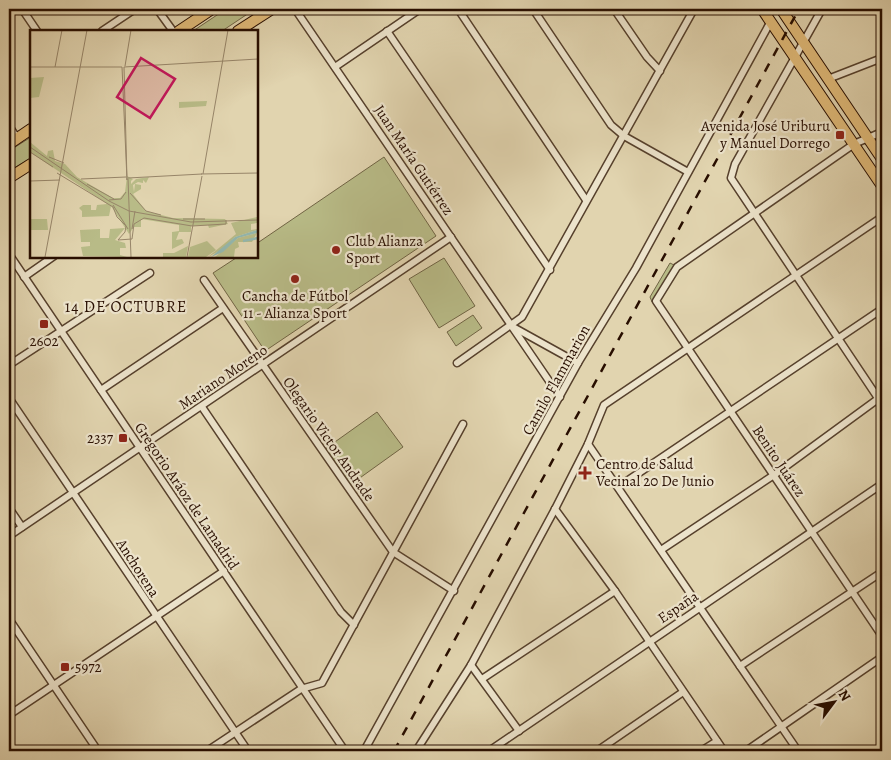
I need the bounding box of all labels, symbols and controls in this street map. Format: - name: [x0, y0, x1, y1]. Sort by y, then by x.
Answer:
- inset map: [30, 30, 258, 258]
- street label: Juan María Gutiérrez: [370, 101, 458, 219]
- place label: Avenida José Uriburu y Manuel Dorrego: [700, 116, 831, 153]
- marker: Avenida José Uriburu y Manuel Dorrego: [834, 129, 846, 141]
- place label: Club Alianza Sport: [346, 231, 423, 268]
- marker: Club Alianza Sport: [330, 244, 342, 256]
- marker: Cancha de Fútbol 11 - Alianza Sport: [289, 273, 301, 285]
- place label: Cancha de Fútbol 11 - Alianza Sport: [242, 286, 348, 323]
- district label: 14 DE OCTUBRE: [65, 296, 187, 318]
- marker: 2602: [38, 318, 50, 330]
- street label: Camilo Flammarion: [517, 321, 595, 439]
- place label: 2602: [29, 331, 59, 351]
- street label: Mariano Moreno: [175, 340, 271, 414]
- street label: Olegario Victor Andrade: [278, 373, 380, 505]
- street label: Gregorio Aráoz de Lamadrid: [130, 418, 244, 574]
- street label: Benito Juárez: [748, 421, 810, 501]
- place label: 2337: [87, 428, 114, 448]
- marker: 2337: [117, 432, 129, 444]
- place label: Centro de Salud Vecinal 20 De Junio: [595, 454, 714, 491]
- marker: Centro de Salud Vecinal 20 De Junio: [578, 466, 592, 480]
- street label: Anchorena: [111, 534, 164, 601]
- street label: España: [654, 586, 702, 628]
- place label: 5972: [75, 657, 102, 677]
- marker: 5972: [59, 661, 71, 673]
- north arrow: [808, 678, 858, 728]
- text: N: [834, 686, 855, 705]

